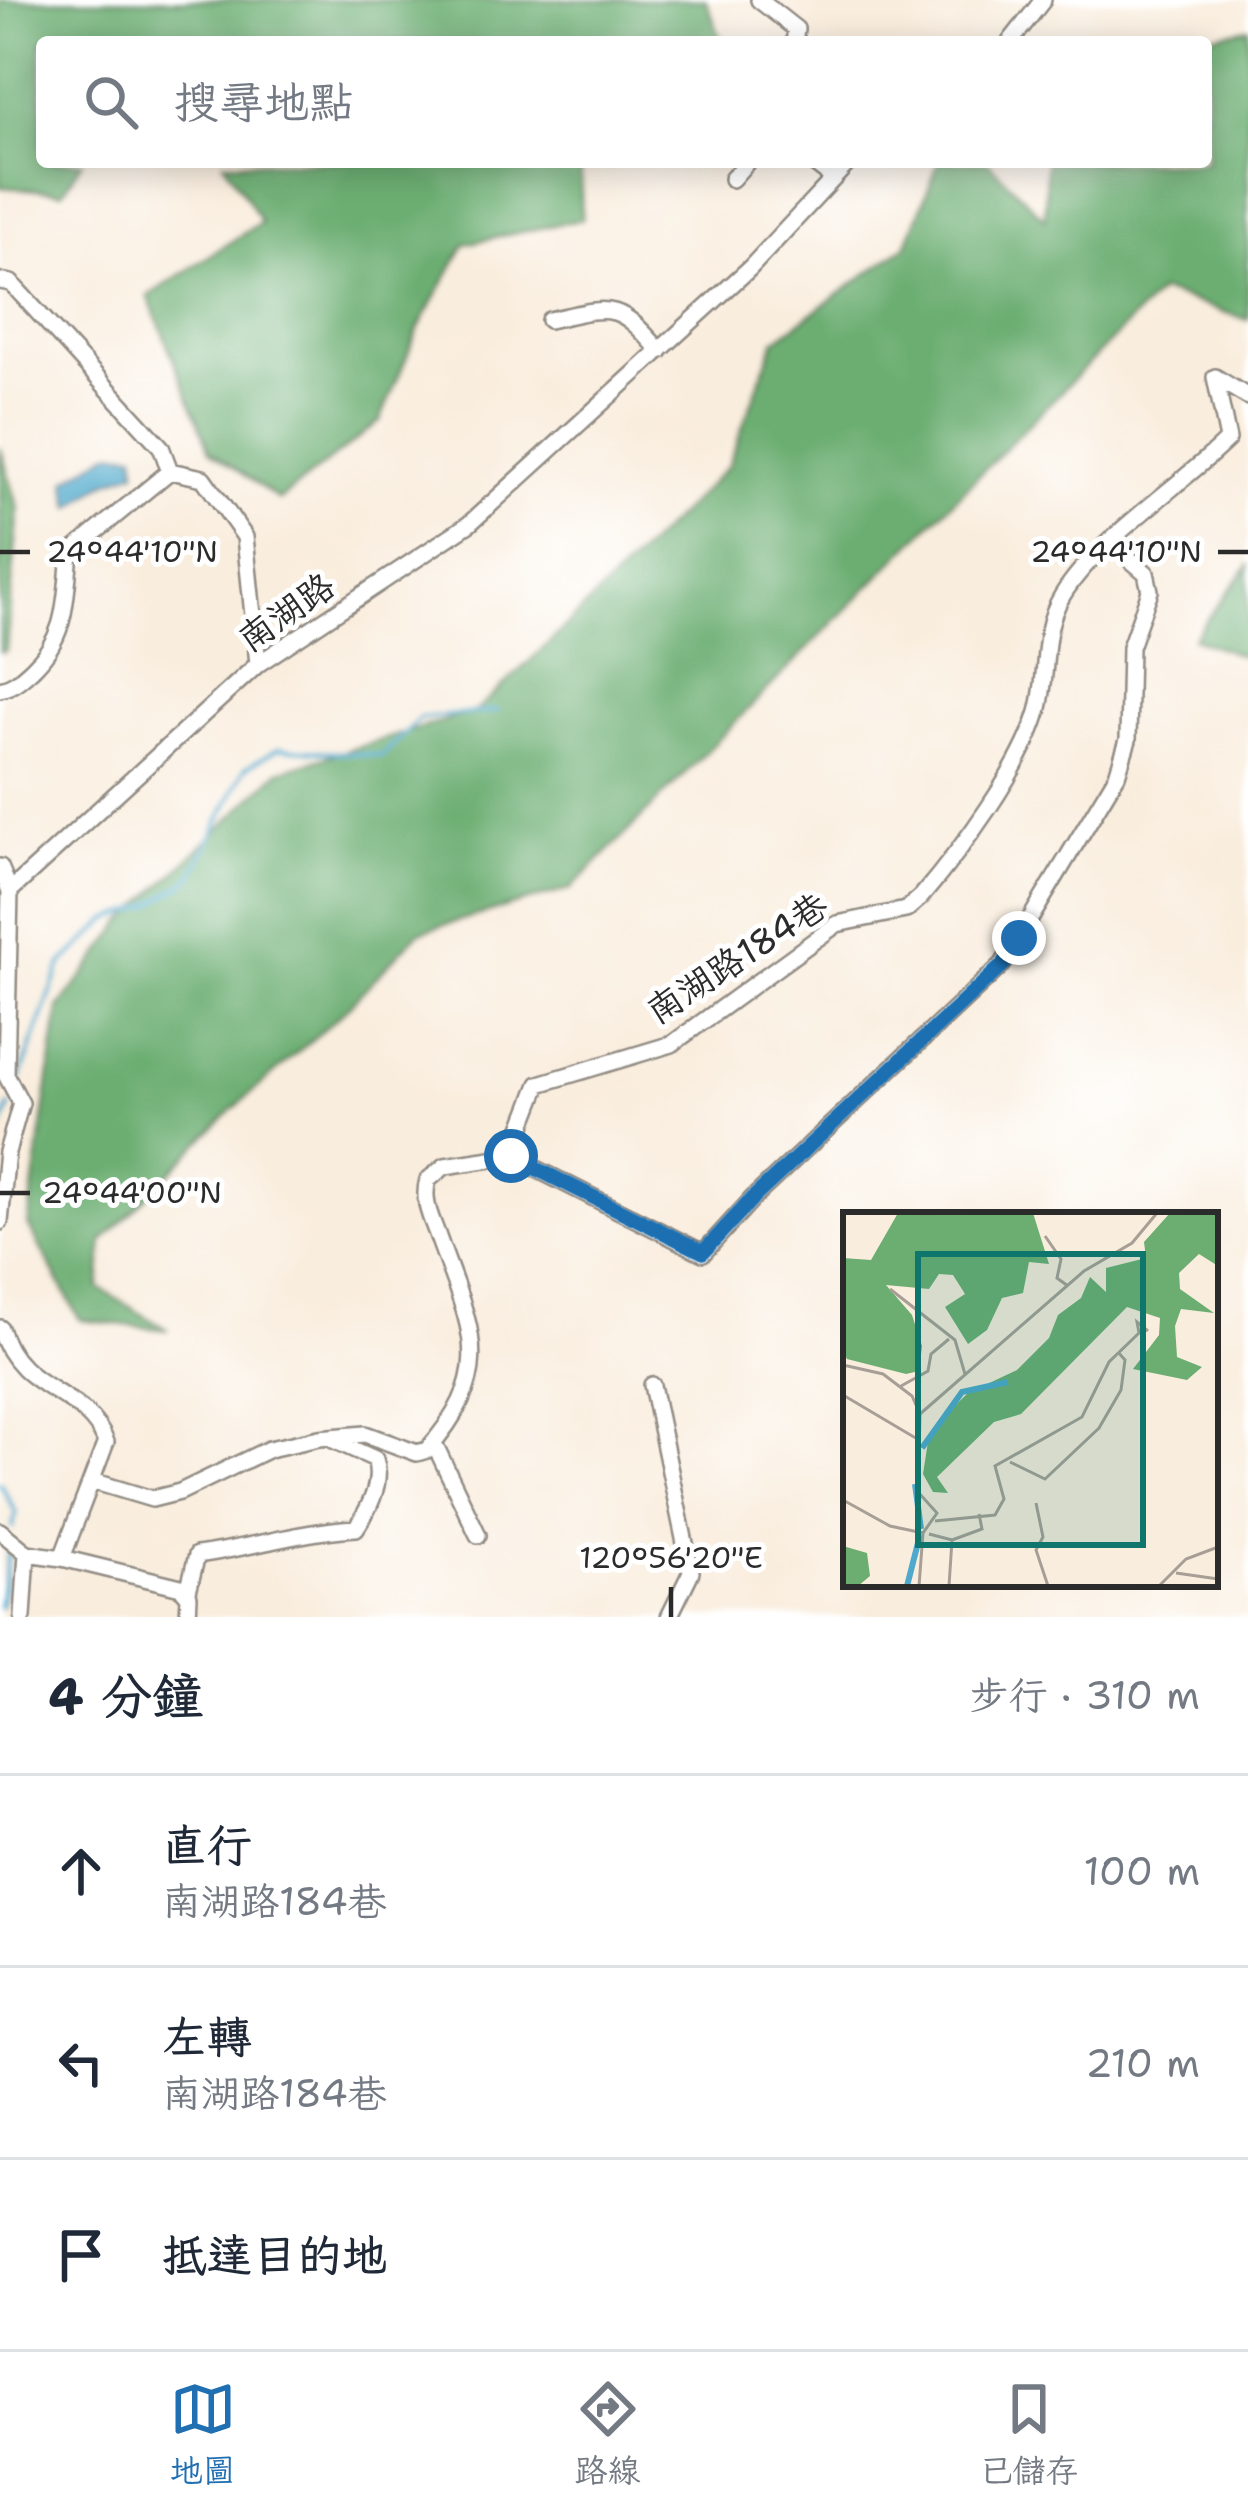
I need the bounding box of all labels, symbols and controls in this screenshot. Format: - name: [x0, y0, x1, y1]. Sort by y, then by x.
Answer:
- search box: [36, 36, 1212, 168]
- icon: search: [78, 69, 144, 135]
- text: 搜尋地點: [174, 72, 354, 132]
- text: 24°44'10"N: [46, 531, 218, 572]
- text: 24°44'10"N: [1030, 531, 1202, 572]
- street label: 南湖路: [228, 561, 344, 663]
- street label: 南湖路184巷: [637, 881, 837, 1035]
- route end: [992, 911, 1046, 965]
- route start: [484, 1129, 538, 1183]
- text: 24°44'00"N: [42, 1172, 222, 1213]
- inset map: [843, 1212, 1218, 1587]
- text: 120°56'20"E: [579, 1537, 763, 1578]
- text: 4 分鐘: [48, 1662, 203, 1730]
- text: 步行 · 310 m: [970, 1669, 1200, 1721]
- text: 直行: [162, 1815, 252, 1875]
- icon: ahead: [48, 1838, 114, 1904]
- text: 100 m: [1084, 1845, 1200, 1897]
- text: 南湖路184巷: [162, 1875, 387, 1927]
- text: 左轉: [162, 2007, 252, 2067]
- icon: left: [48, 2030, 114, 2096]
- text: 210 m: [1085, 2037, 1200, 2089]
- text: 南湖路184巷: [162, 2067, 387, 2119]
- icon: arrive: [48, 2222, 114, 2288]
- text: 抵達目的地: [162, 2225, 387, 2285]
- tab: 地圖: [170, 2376, 236, 2493]
- tab: 路線: [575, 2376, 641, 2493]
- tab: 已儲存: [980, 2376, 1079, 2493]

